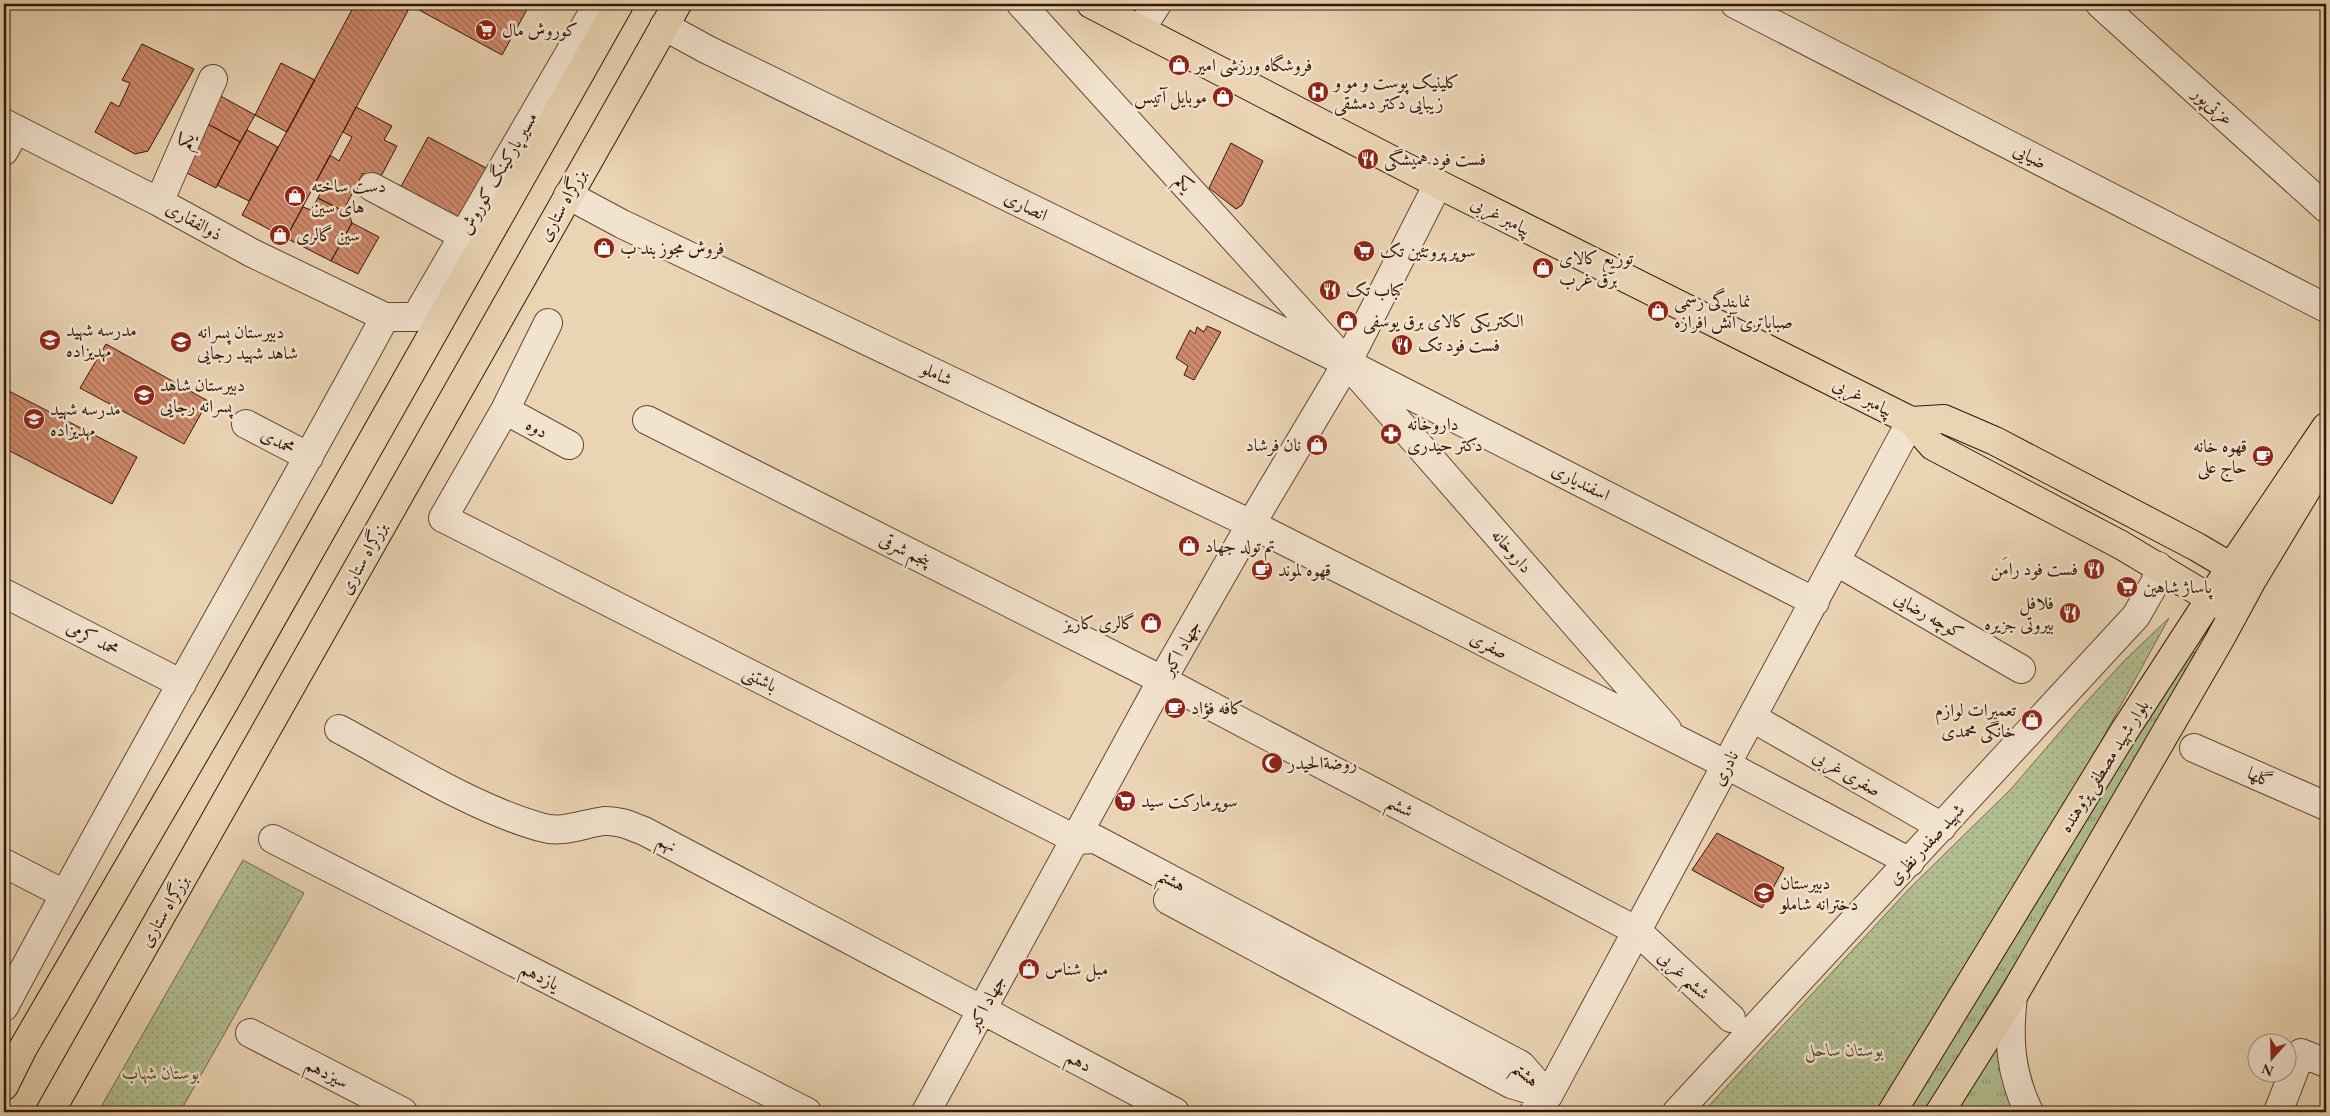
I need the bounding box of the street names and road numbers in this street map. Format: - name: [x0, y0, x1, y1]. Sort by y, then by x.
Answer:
- street label: عزتی‌پور: [2185, 80, 2239, 131]
- street label: مسیر پارکینگ کوروش: [453, 107, 544, 239]
- street label: یکم: [172, 127, 205, 155]
- street label: ضیایی: [2009, 138, 2051, 174]
- street label: بزرگراه ستاری: [532, 164, 591, 245]
- street label: یکم: [1166, 169, 1199, 201]
- street label: انصاری: [1001, 185, 1052, 226]
- street label: پیامبر غربی: [1466, 191, 1535, 243]
- street label: ذوالفقاری: [162, 196, 227, 245]
- street label: شاملو: [916, 356, 956, 391]
- street label: پیامبر غربی: [1828, 372, 1897, 424]
- street label: دوه: [522, 412, 552, 443]
- street label: محمدی: [257, 422, 299, 459]
- street label: اسفندیاری: [1548, 457, 1614, 506]
- street label: بزرگراه ستاری: [333, 517, 392, 598]
- street label: داروخانه: [1487, 524, 1538, 578]
- street label: پنجم شرقی: [873, 527, 936, 578]
- street label: کوچه رضایی: [1889, 585, 1968, 645]
- street label: محمد کرمی: [63, 615, 123, 660]
- street label: جهاد اکبر: [1155, 616, 1206, 681]
- street label: صفری: [1466, 625, 1512, 665]
- street label: باشتنی: [738, 660, 781, 699]
- street label: بلوار شهید مصطفی پژوهنده: [2053, 695, 2155, 838]
- street label: صفری غربی: [1808, 744, 1885, 803]
- street label: نادری: [1706, 746, 1743, 789]
- street label: گلها: [2244, 761, 2276, 792]
- street label: ششم: [1380, 789, 1418, 828]
- street label: شهید صفدر نظری: [1882, 798, 1970, 890]
- street label: نهم: [651, 828, 681, 862]
- street label: هشتم: [1151, 863, 1190, 903]
- street label: بزرگراه ستاری: [134, 871, 193, 951]
- street label: ششم غربی: [1649, 945, 1715, 1010]
- street label: یازدهم: [514, 956, 565, 1001]
- street label: جهاد اکبر: [960, 971, 1010, 1036]
- street label: دهم: [1060, 1044, 1096, 1082]
- street label: سیزدهم: [299, 1052, 353, 1099]
- street label: هشتم: [1503, 1056, 1545, 1097]

